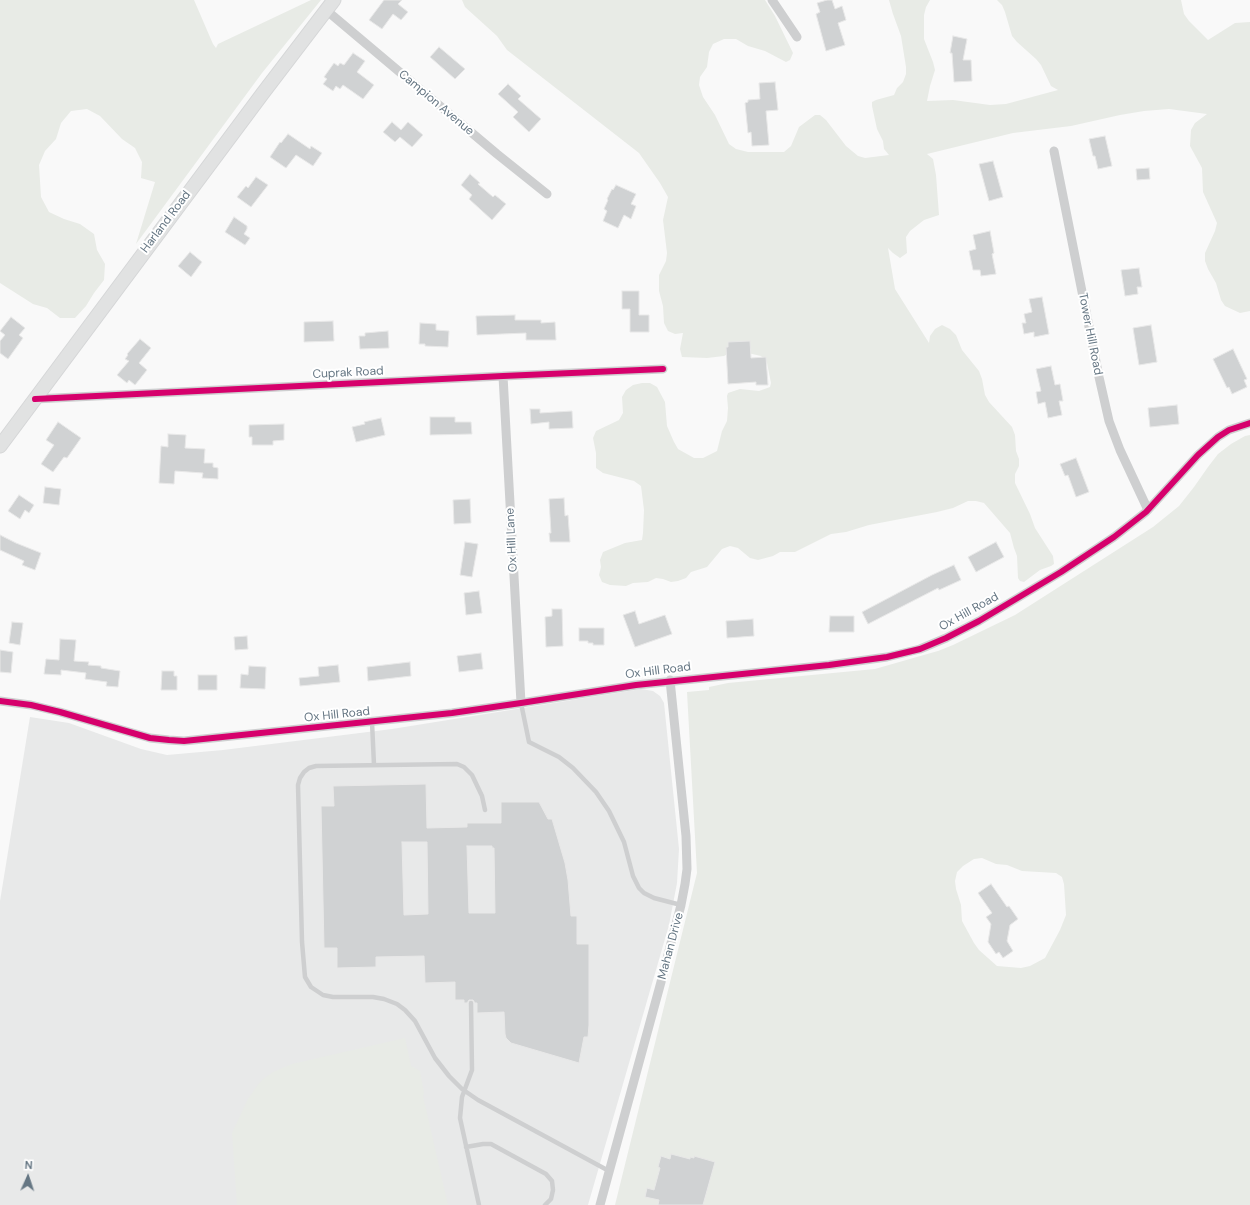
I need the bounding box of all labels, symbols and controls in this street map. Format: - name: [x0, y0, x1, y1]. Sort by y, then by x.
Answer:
- street label: Campion Avenue: [395, 67, 477, 139]
- street label: Harland Road: [138, 188, 194, 256]
- street label: Tower Hill Road: [1075, 292, 1105, 376]
- street label: Cuprak Road: [312, 364, 384, 382]
- street label: Ox Hill Lane: [503, 507, 521, 573]
- street label: Ox Hill Road: [937, 590, 1001, 634]
- street label: Ox Hill Road: [624, 660, 692, 682]
- street label: Ox Hill Road: [303, 704, 371, 726]
- street label: Mahan Drive: [655, 911, 687, 981]
- north arrow: [8, 1157, 48, 1197]
- text: N: [24, 1158, 33, 1172]

